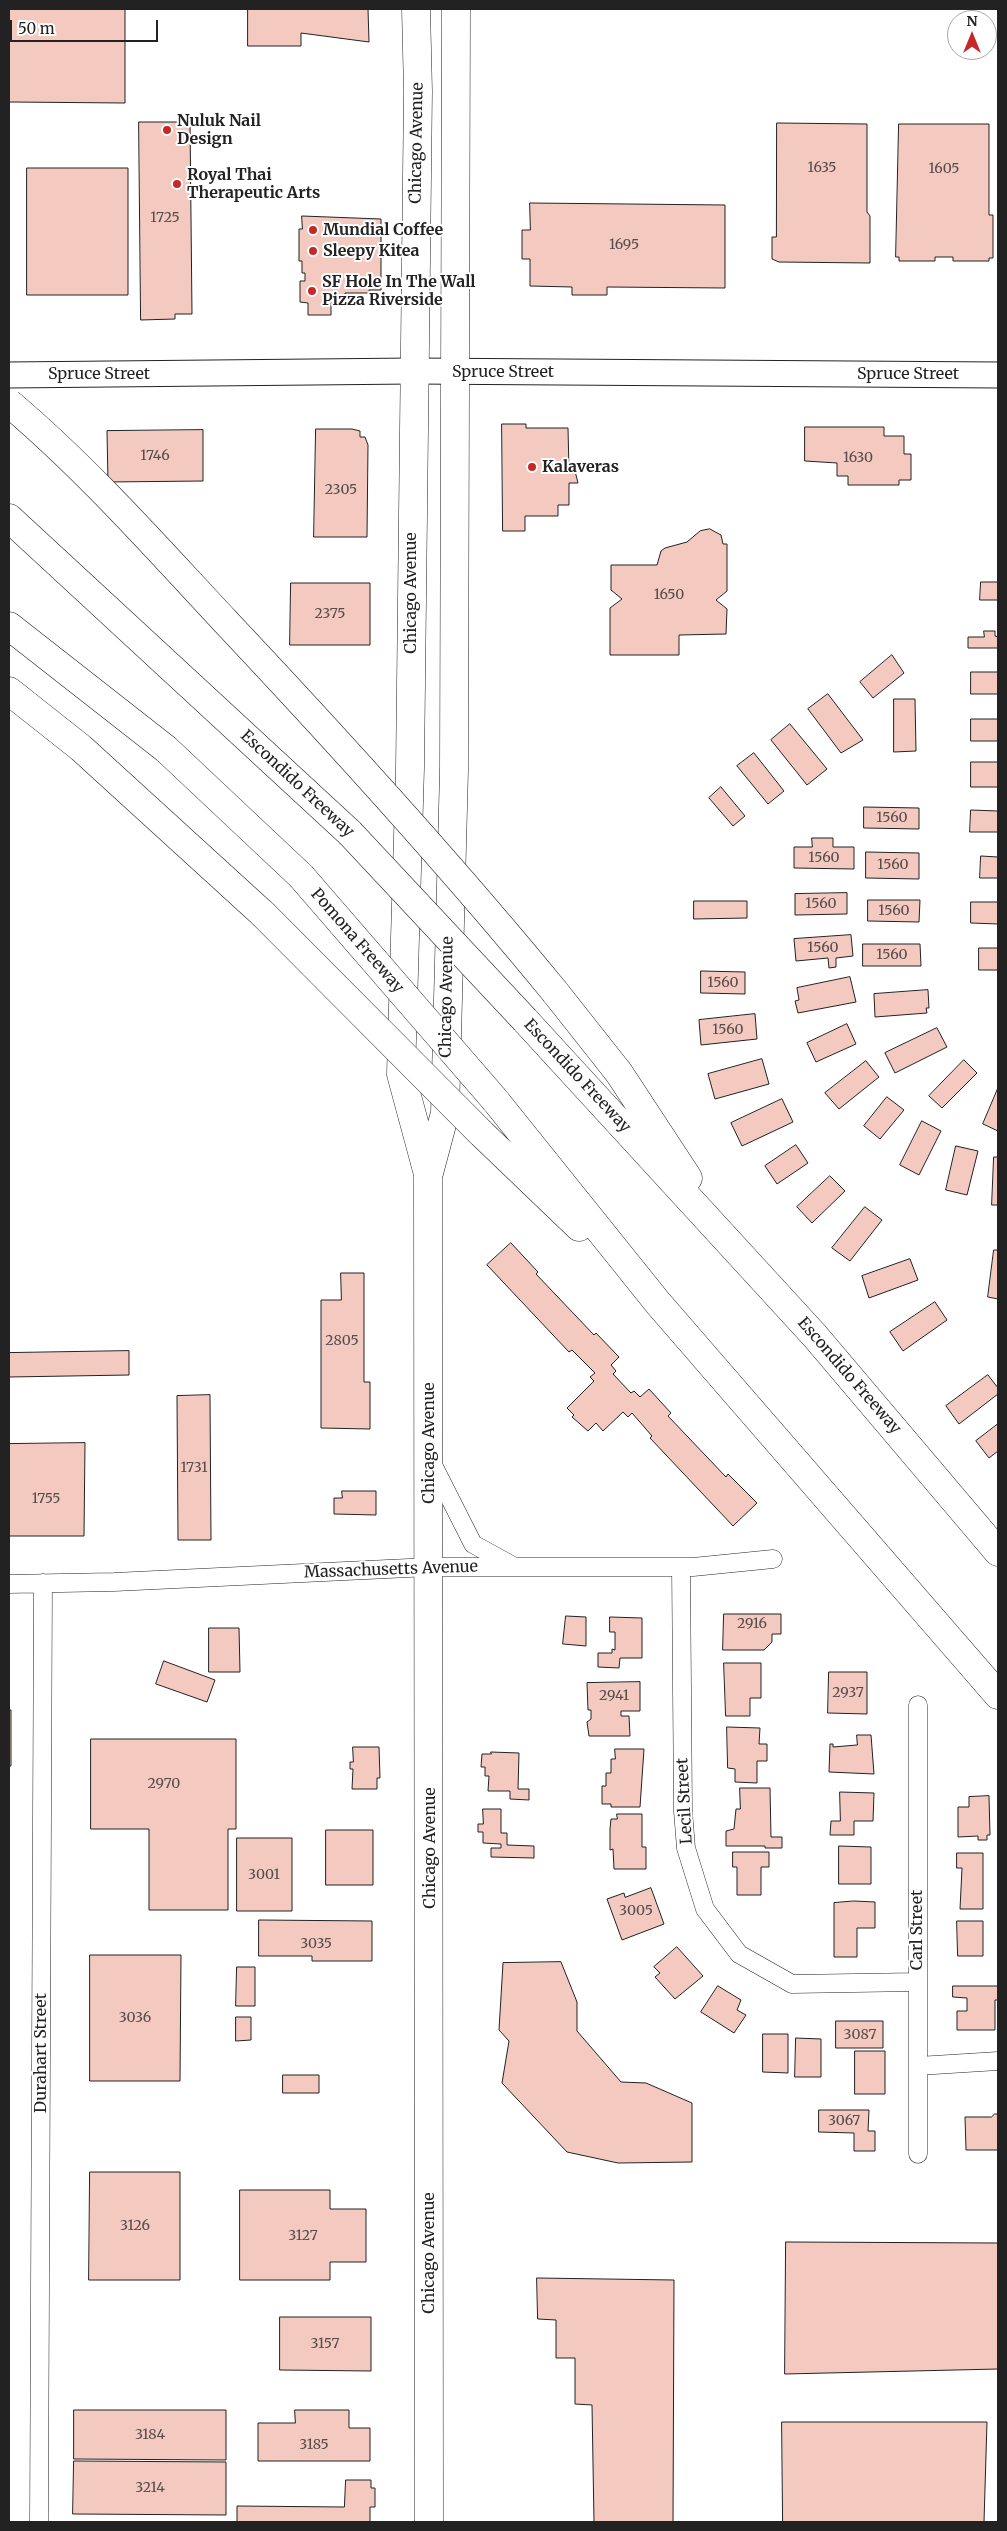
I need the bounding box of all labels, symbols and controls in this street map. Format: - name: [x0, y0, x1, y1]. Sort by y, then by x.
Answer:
- scale bar: [12, 10, 160, 42]
- north arrow: [947, 10, 997, 60]
- text: N: [966, 12, 978, 30]
- text: 50 m: [18, 19, 55, 38]
- street label: Chicago Avenue: [406, 82, 428, 204]
- place label: Nuluk Nail Design: [177, 111, 261, 149]
- marker: Nuluk Nail Design: [161, 124, 173, 136]
- house number: 1635: [808, 160, 836, 176]
- house number: 1605: [928, 161, 960, 177]
- place label: Royal Thai Therapeutic Arts: [187, 165, 320, 203]
- marker: Royal Thai Therapeutic Arts: [171, 178, 183, 190]
- house number: 1725: [150, 210, 180, 226]
- place label: Mundial Coffee: [323, 220, 443, 240]
- marker: Mundial Coffee: [307, 224, 319, 236]
- house number: 1695: [609, 237, 639, 253]
- place label: Sleepy Kitea: [323, 241, 419, 261]
- marker: Sleepy Kitea: [307, 245, 319, 257]
- place label: SF Hole In The Wall Pizza Riverside: [322, 272, 476, 310]
- marker: SF Hole In The Wall Pizza Riverside: [306, 285, 318, 297]
- street label: Spruce Street: [452, 362, 554, 382]
- street label: Spruce Street: [48, 364, 150, 384]
- street label: Spruce Street: [857, 364, 959, 384]
- house number: 1746: [140, 448, 170, 464]
- house number: 1630: [843, 450, 873, 466]
- place label: Kalaveras: [542, 457, 619, 477]
- marker: Kalaveras: [526, 461, 538, 473]
- house number: 2305: [325, 482, 357, 498]
- street label: Chicago Avenue: [401, 532, 421, 654]
- house number: 1650: [654, 587, 684, 603]
- house number: 2375: [314, 606, 346, 622]
- street label: Escondido Freeway: [236, 726, 358, 842]
- house number: 1560: [876, 810, 908, 826]
- house number: 1560: [808, 850, 840, 866]
- house number: 1560: [877, 857, 909, 873]
- street label: Pomona Freeway: [306, 885, 408, 997]
- house number: 1560: [805, 896, 837, 912]
- house number: 1560: [878, 903, 910, 919]
- street label: Chicago Avenue: [436, 936, 458, 1058]
- house number: 1560: [807, 940, 839, 956]
- house number: 1560: [876, 947, 908, 963]
- house number: 1560: [707, 975, 739, 991]
- street label: Escondido Freeway: [519, 1015, 635, 1137]
- house number: 1560: [712, 1022, 744, 1038]
- street label: Escondido Freeway: [793, 1314, 905, 1438]
- house number: 2805: [325, 1333, 359, 1349]
- street label: Chicago Avenue: [419, 1382, 439, 1504]
- house number: 1731: [180, 1460, 208, 1476]
- house number: 1755: [32, 1491, 60, 1507]
- street label: Massachusetts Avenue: [304, 1557, 478, 1583]
- house number: 2916: [737, 1616, 767, 1632]
- house number: 2937: [832, 1685, 864, 1701]
- house number: 2941: [599, 1688, 629, 1704]
- street label: Lecil Street: [673, 1757, 697, 1845]
- house number: 2970: [148, 1776, 180, 1792]
- street label: Chicago Avenue: [420, 1787, 440, 1909]
- house number: 3001: [248, 1867, 280, 1883]
- street label: Carl Street: [907, 1890, 927, 1970]
- house number: 3005: [619, 1903, 653, 1919]
- house number: 3035: [300, 1936, 332, 1952]
- street label: Durahart Street: [31, 1993, 51, 2113]
- house number: 3036: [119, 2010, 151, 2026]
- house number: 3087: [844, 2027, 876, 2043]
- house number: 3067: [828, 2113, 860, 2129]
- street label: Chicago Avenue: [419, 2192, 439, 2314]
- house number: 3126: [120, 2218, 150, 2234]
- house number: 3127: [288, 2228, 318, 2244]
- house number: 3157: [311, 2336, 339, 2352]
- house number: 3184: [135, 2427, 165, 2443]
- house number: 3185: [299, 2437, 329, 2453]
- house number: 3214: [135, 2480, 165, 2496]

